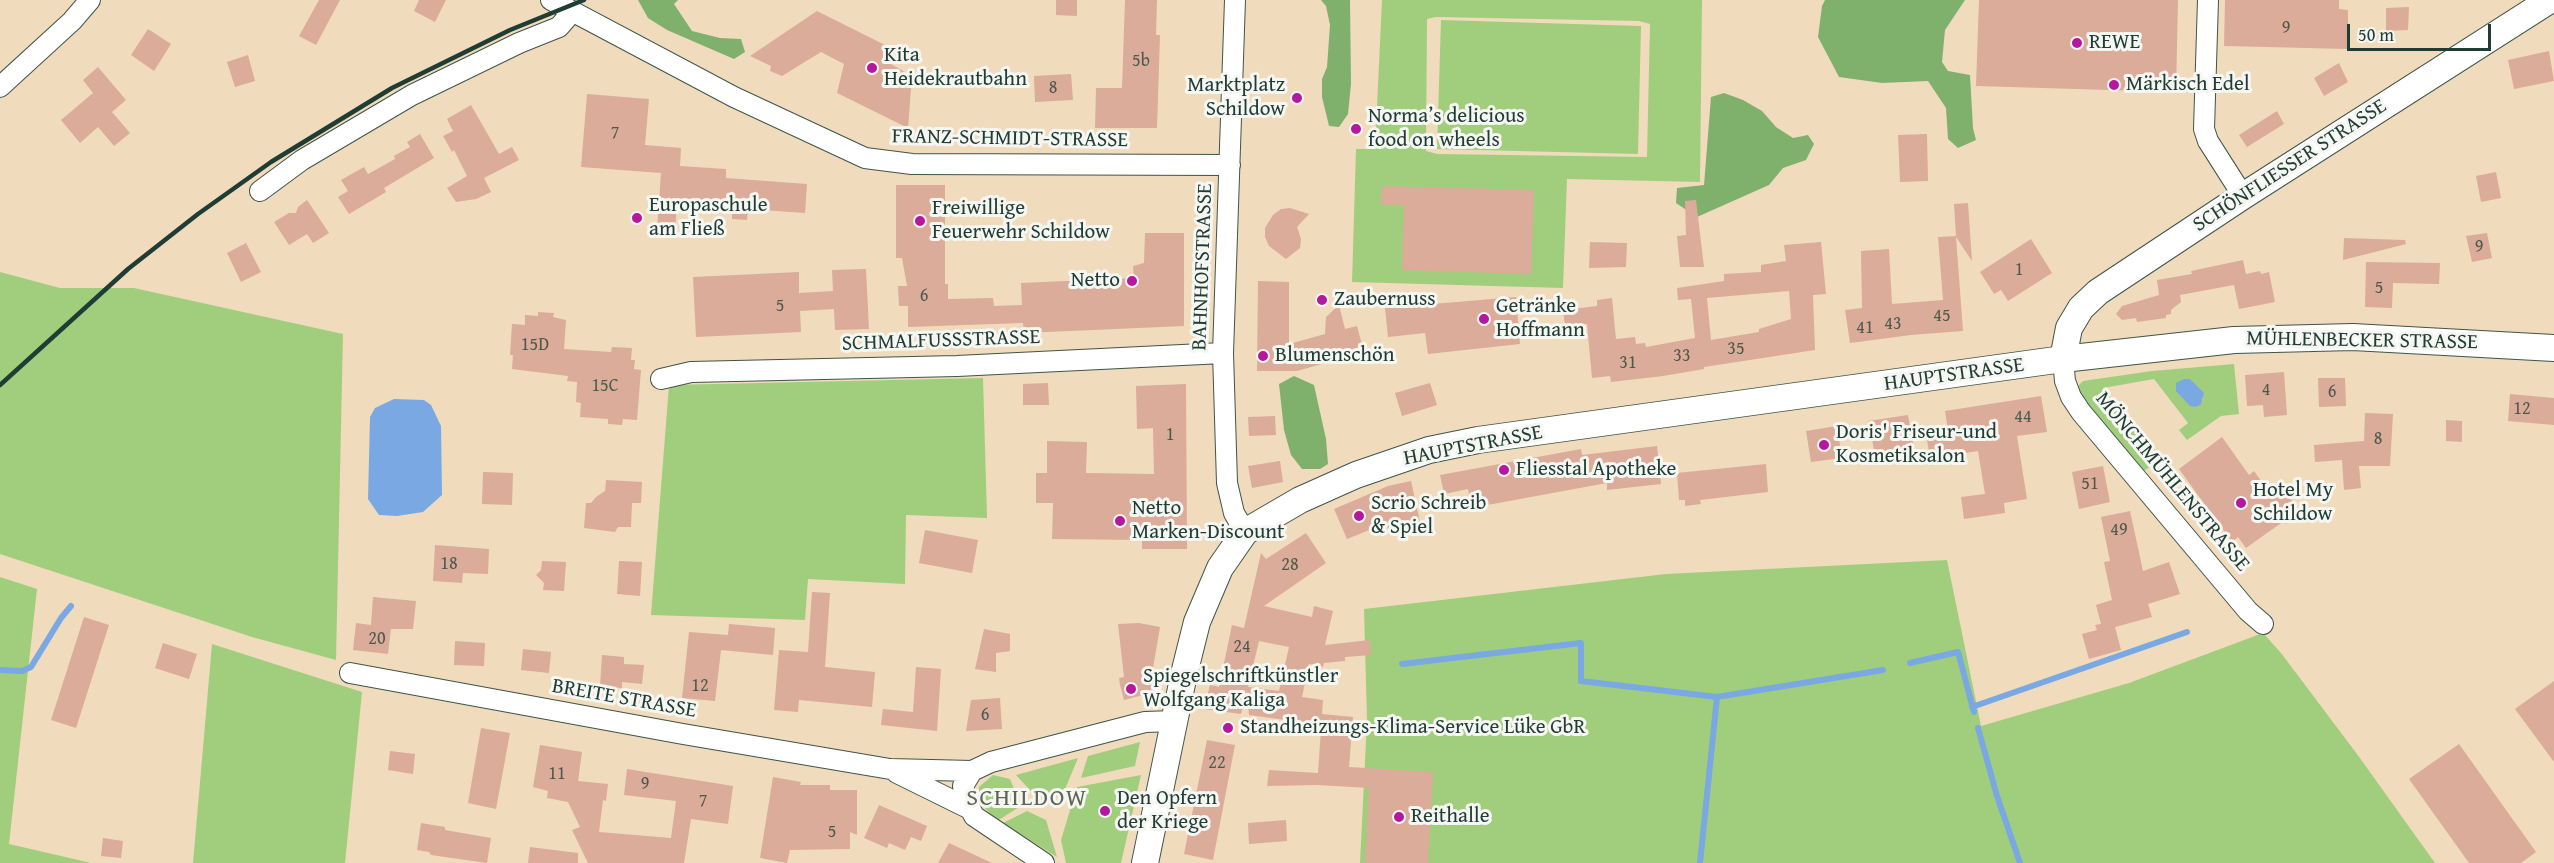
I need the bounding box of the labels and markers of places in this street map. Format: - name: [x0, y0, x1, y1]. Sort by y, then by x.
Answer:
- place label: REWE: [2089, 30, 2140, 56]
- marker: REWE: [2070, 36, 2084, 50]
- place label: Kita Heidekrautbahn: [884, 43, 1027, 93]
- marker: Kita Heidekrautbahn: [865, 61, 879, 75]
- place label: Märkisch Edel: [2126, 72, 2250, 98]
- place label: Marktplatz Schildow: [1187, 73, 1285, 123]
- marker: Märkisch Edel: [2107, 78, 2121, 92]
- marker: Marktplatz Schildow: [1290, 91, 1304, 105]
- place label: Norma’s delicious food on wheels: [1368, 104, 1525, 154]
- marker: Norma’s delicious food on wheels: [1349, 122, 1363, 136]
- place label: Europaschule am Fließ: [649, 193, 768, 243]
- place label: Freiwillige Feuerwehr Schildow: [932, 196, 1110, 246]
- marker: Europaschule am Fließ: [630, 211, 644, 225]
- marker: Freiwillige Feuerwehr Schildow: [913, 214, 927, 228]
- place label: Netto: [1071, 268, 1120, 294]
- marker: Netto: [1125, 274, 1139, 288]
- place label: Zaubernuss: [1334, 287, 1436, 313]
- marker: Zaubernuss: [1315, 293, 1329, 307]
- place label: Getränke Hoffmann: [1496, 294, 1585, 344]
- marker: Getränke Hoffmann: [1477, 312, 1491, 326]
- place label: Blumenschön: [1275, 343, 1395, 369]
- marker: Blumenschön: [1256, 349, 1270, 363]
- place label: Doris' Friseur-und Kosmetiksalon: [1836, 420, 1997, 470]
- marker: Doris' Friseur-und Kosmetiksalon: [1817, 438, 1831, 452]
- place label: Fliesstal Apotheke: [1516, 457, 1676, 483]
- marker: Fliesstal Apotheke: [1497, 463, 1511, 477]
- place label: Hotel My Schildow: [2253, 478, 2333, 528]
- place label: Scrio Schreib & Spiel: [1371, 491, 1486, 541]
- place label: Netto Marken-Discount: [1132, 496, 1284, 546]
- marker: Hotel My Schildow: [2234, 496, 2248, 510]
- marker: Scrio Schreib & Spiel: [1352, 509, 1366, 523]
- marker: Netto Marken-Discount: [1113, 514, 1127, 528]
- place label: Spiegelschriftkünstler Wolfgang Kaliga: [1143, 664, 1338, 714]
- marker: Spiegelschriftkünstler Wolfgang Kaliga: [1124, 682, 1138, 696]
- place label: Standheizungs-Klima-Service Lüke GbR: [1240, 715, 1586, 741]
- marker: Standheizungs-Klima-Service Lüke GbR: [1221, 721, 1235, 735]
- place label: Den Opfern der Kriege: [1117, 786, 1217, 836]
- marker: Den Opfern der Kriege: [1098, 804, 1112, 818]
- place label: Reithalle: [1411, 804, 1490, 830]
- marker: Reithalle: [1392, 810, 1406, 824]

